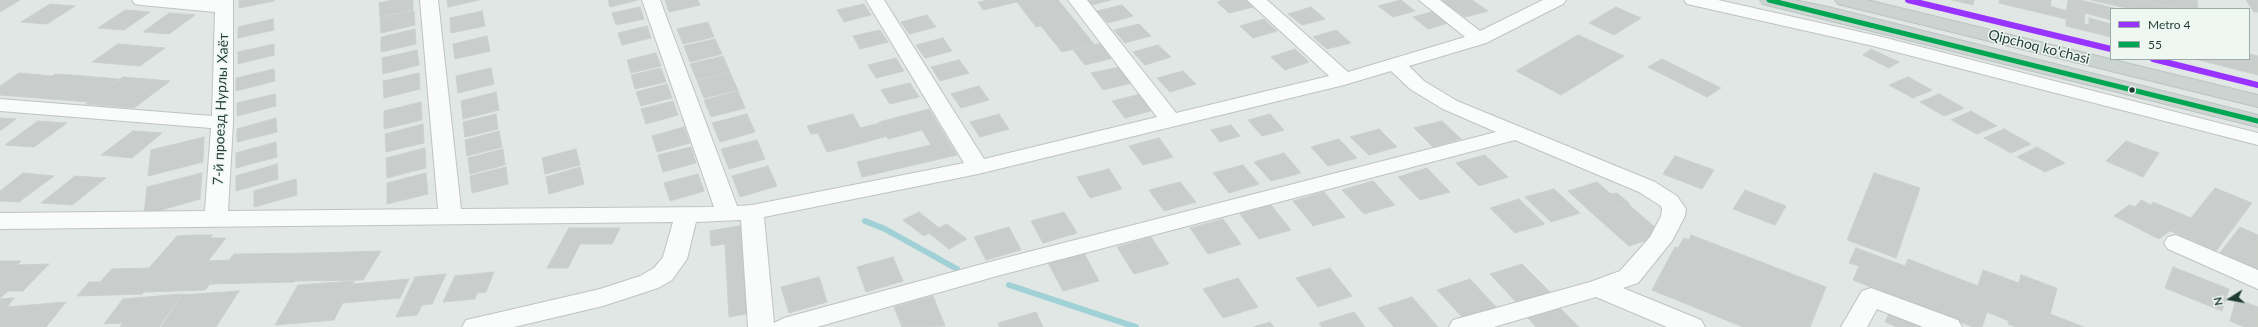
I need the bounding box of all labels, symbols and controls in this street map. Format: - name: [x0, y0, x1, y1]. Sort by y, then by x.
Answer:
- legend: [2110, 8, 2250, 60]
- text: Metro 4: [2148, 17, 2191, 32]
- street label: Qipchoq ko'chasi: [1987, 26, 2091, 68]
- street label: 7-й проезд Нурлы Хаёт: [210, 33, 232, 185]
- text: 55: [2148, 37, 2162, 52]
- unlabelled marker: [2127, 85, 2137, 95]
- north arrow: [2210, 279, 2250, 319]
- text: N: [2211, 296, 2225, 307]

